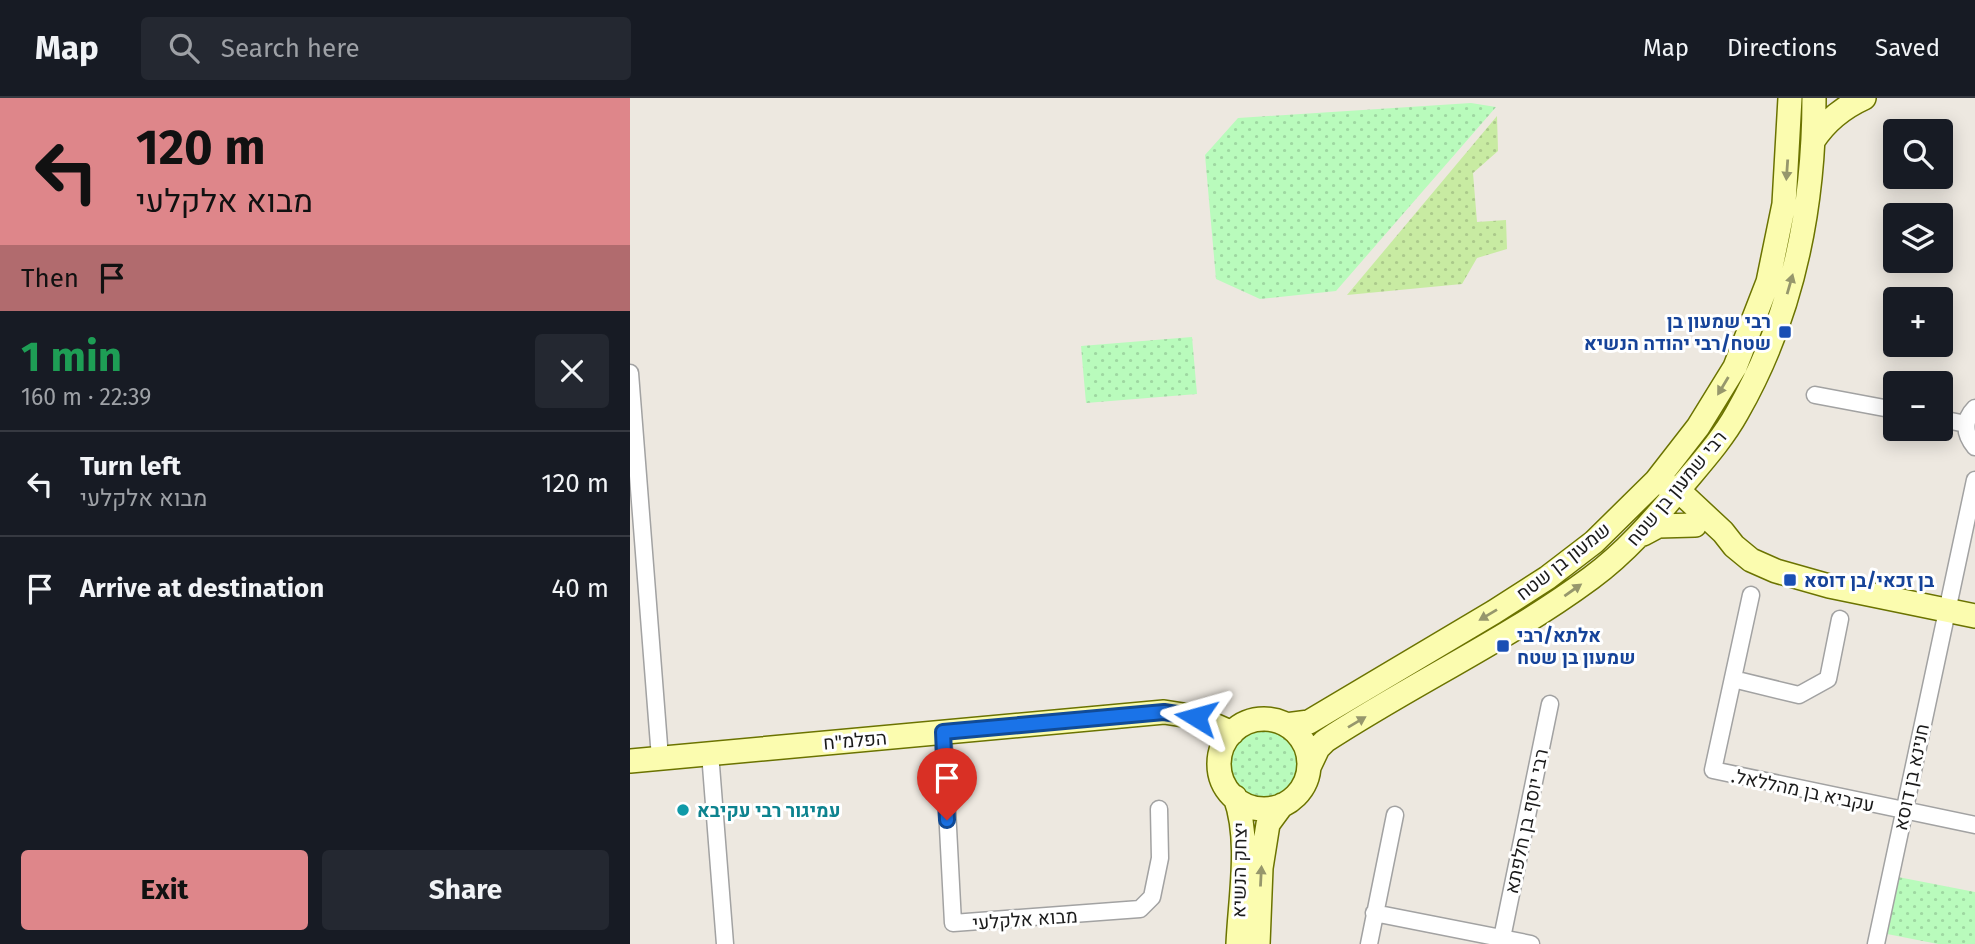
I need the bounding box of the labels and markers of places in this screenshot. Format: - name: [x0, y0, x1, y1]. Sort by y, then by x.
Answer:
- place label: רבי שמעון בן שטח/רבי יהודה הנשיא: [1584, 310, 1771, 355]
- marker: רבי שמעון בן שטח/רבי יהודה הנשיא: [1777, 324, 1793, 340]
- place label: בן זכאי/בן דוסא: [1804, 569, 1935, 592]
- marker: בן זכאי/בן דוסא: [1782, 572, 1798, 588]
- place label: אלתא/רבי שמעון בן שטח: [1517, 624, 1636, 669]
- marker: אלתא/רבי שמעון בן שטח: [1495, 638, 1511, 654]
- pin: [917, 748, 977, 820]
- place label: עמיגור רבי עקיבא: [697, 799, 841, 822]
- marker: עמיגור רבי עקיבא: [675, 802, 691, 818]

